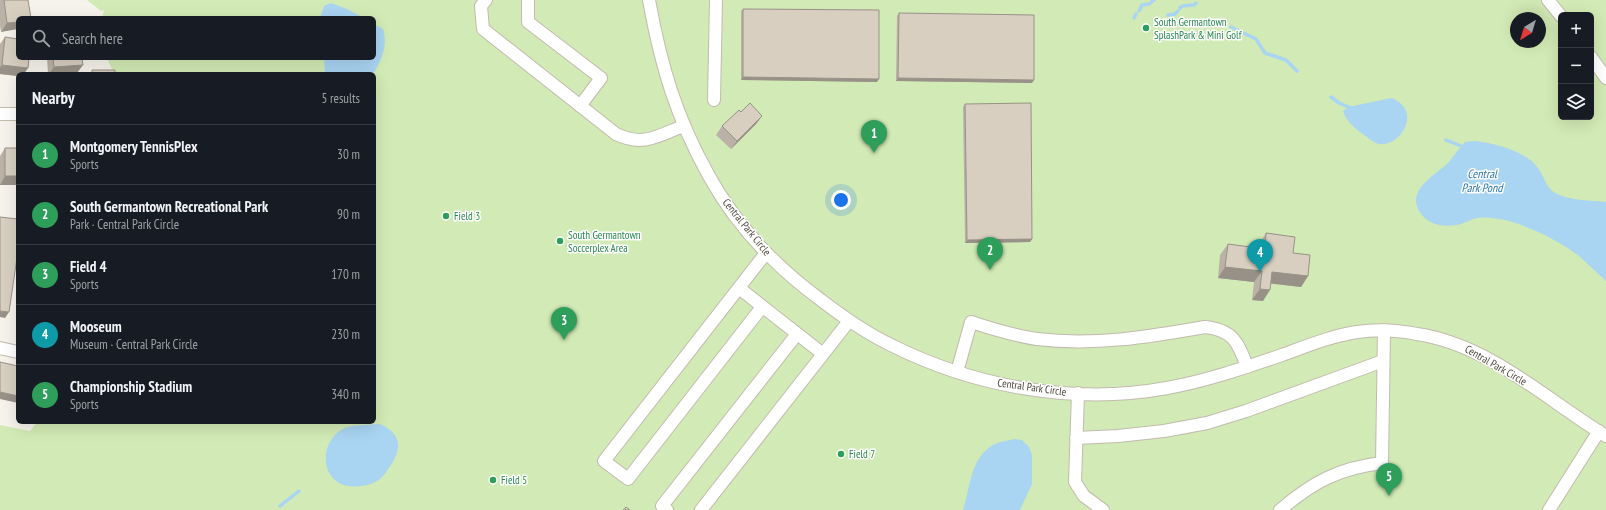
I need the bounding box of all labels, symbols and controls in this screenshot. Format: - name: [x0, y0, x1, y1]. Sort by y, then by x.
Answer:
- north arrow: [1510, 12, 1546, 48]
- map controls: [1558, 12, 1594, 120]
- button: +: [1558, 12, 1594, 48]
- place label: South Germantown SplashPark & Mini Golf: [1154, 15, 1243, 42]
- search box: [16, 16, 376, 60]
- marker: South Germantown SplashPark & Mini Golf: [1141, 23, 1151, 33]
- icon: search: [30, 27, 52, 49]
- text: Search here: [62, 29, 123, 48]
- button: −: [1558, 48, 1594, 84]
- button: layers: [1558, 84, 1594, 120]
- text: Nearby: [32, 87, 75, 109]
- text: 5 results: [321, 90, 360, 107]
- pin: 1: [861, 120, 887, 153]
- text: Montgomery TennisPlex: [70, 137, 198, 156]
- text: 1: [42, 146, 48, 163]
- text: 30 m: [337, 146, 360, 163]
- text: Sports: [70, 156, 99, 173]
- water label: Central Park Pond: [1462, 166, 1504, 195]
- your location: [831, 190, 851, 210]
- street label: Central Park Circle: [720, 196, 775, 259]
- text: South Germantown Recreational Park: [70, 197, 268, 216]
- text: 2: [42, 206, 48, 223]
- text: 90 m: [337, 206, 360, 223]
- place label: Field 3: [454, 209, 480, 223]
- marker: Field 3: [441, 211, 451, 221]
- text: Park · Central Park Circle: [70, 216, 179, 233]
- place label: South Germantown Soccerplex Area: [568, 228, 641, 255]
- marker: South Germantown Soccerplex Area: [555, 236, 565, 246]
- pin: 2: [977, 237, 1003, 270]
- pin: 4: [1247, 239, 1273, 272]
- text: Field 4: [70, 257, 107, 276]
- text: 3: [42, 266, 48, 283]
- text: 170 m: [331, 266, 360, 283]
- text: Sports: [70, 276, 99, 293]
- pin: 3: [551, 307, 577, 340]
- text: Mooseum: [70, 317, 122, 336]
- text: 4: [42, 326, 48, 343]
- text: 230 m: [331, 326, 360, 343]
- text: Museum · Central Park Circle: [70, 336, 198, 353]
- street label: Central Park Circle: [1462, 342, 1530, 389]
- street label: Central Park Circle: [997, 375, 1068, 399]
- text: Championship Stadium: [70, 377, 192, 396]
- text: 5: [42, 386, 48, 403]
- text: 340 m: [331, 386, 360, 403]
- text: Sports: [70, 396, 99, 413]
- place label: Field 7: [849, 447, 875, 461]
- marker: Field 7: [836, 449, 846, 459]
- pin: 5: [1376, 463, 1402, 496]
- place label: Field 5: [501, 473, 527, 487]
- marker: Field 5: [488, 475, 498, 485]

